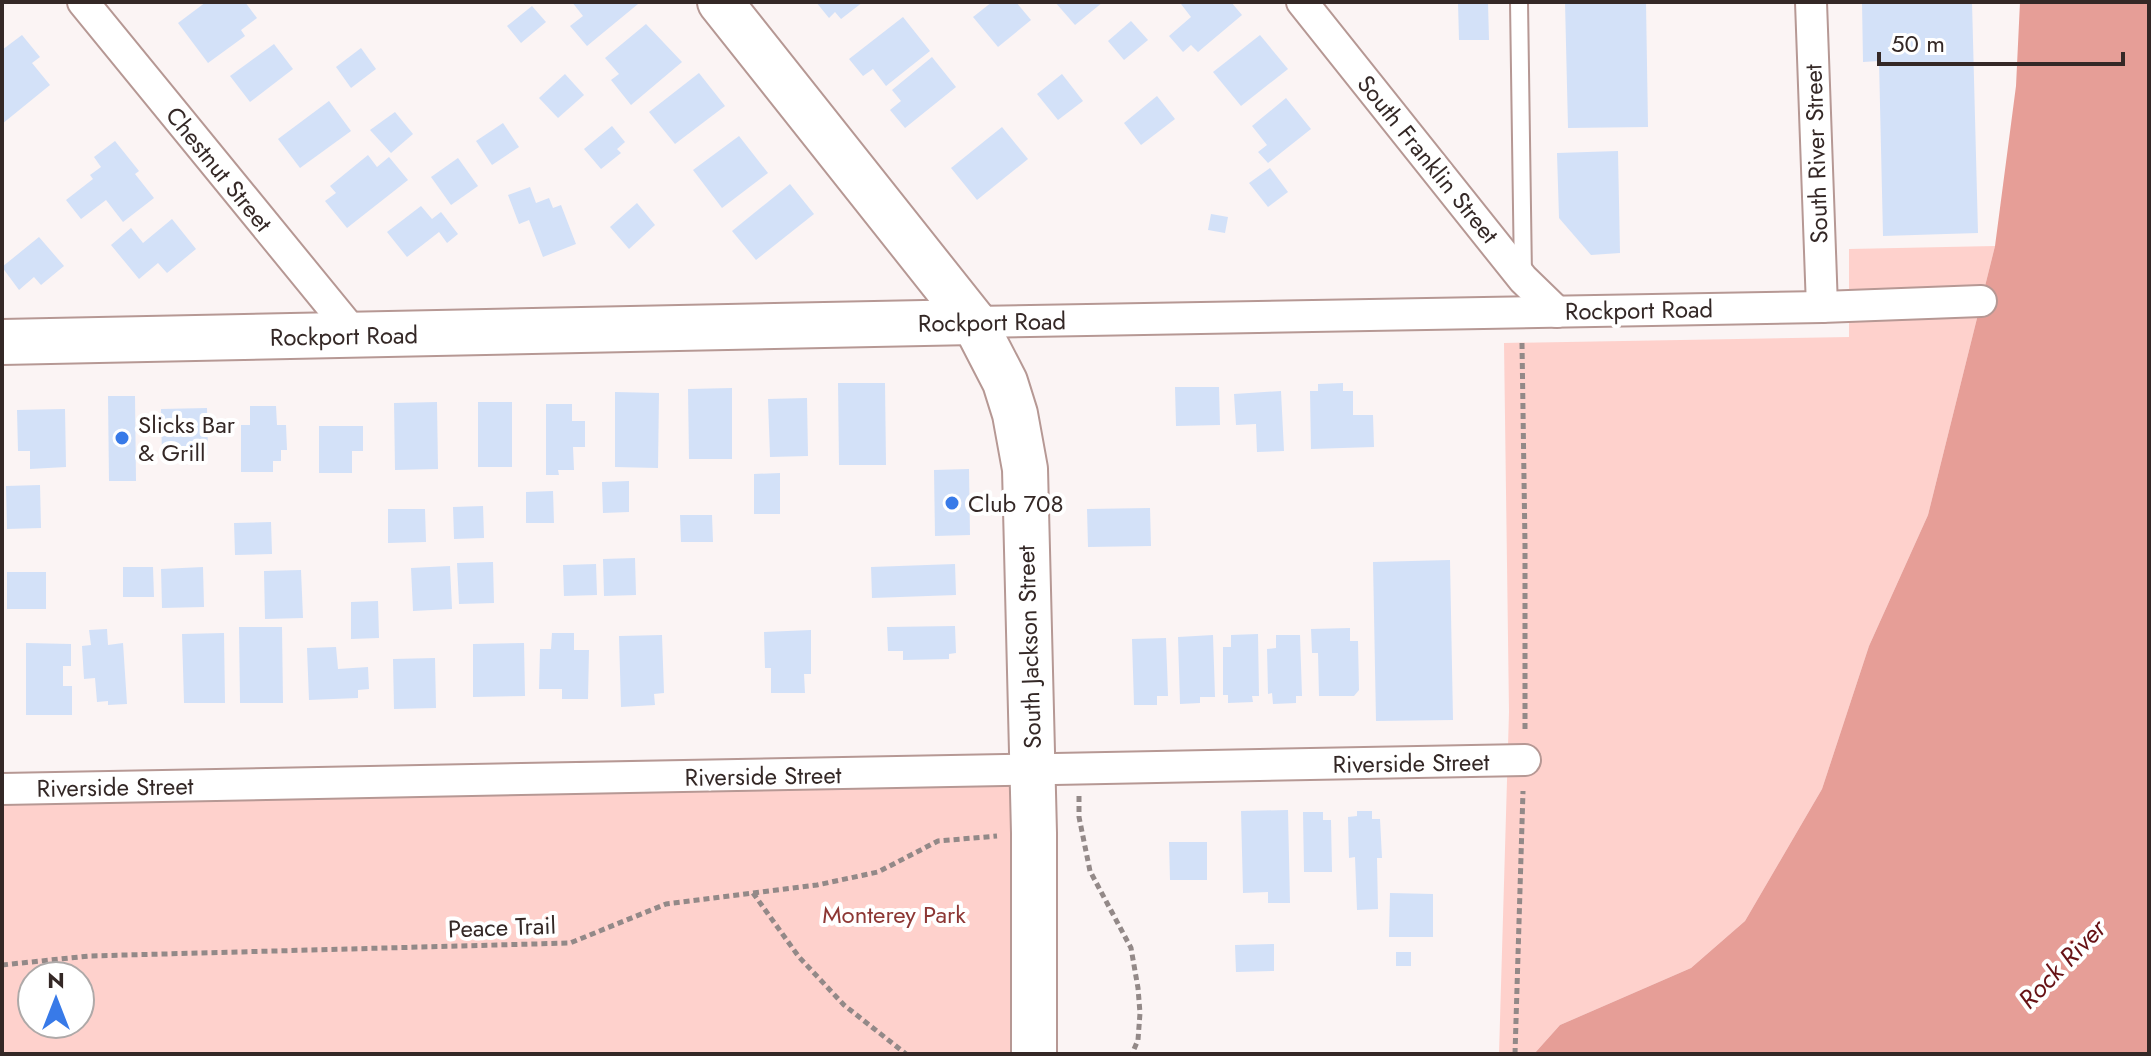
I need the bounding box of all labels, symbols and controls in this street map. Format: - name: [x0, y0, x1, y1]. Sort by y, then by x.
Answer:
- scale bar: [1879, 16, 2123, 66]
- text: 50 m: [1891, 26, 1945, 61]
- street label: South River Street: [1795, 64, 1837, 244]
- street label: South Franklin Street: [1349, 67, 1507, 251]
- street label: Chestnut Street: [157, 99, 281, 239]
- street label: Rockport Road: [1565, 291, 1713, 329]
- street label: Rockport Road: [918, 303, 1066, 341]
- street label: Rockport Road: [270, 317, 418, 355]
- place label: Slicks Bar & Grill: [138, 407, 236, 470]
- marker: Slicks Bar & Grill: [113, 429, 131, 447]
- place label: Club 708: [968, 486, 1064, 521]
- marker: Club 708: [943, 494, 961, 512]
- street label: South Jackson Street: [1008, 544, 1050, 749]
- street label: Riverside Street: [1332, 744, 1490, 782]
- street label: Riverside Street: [684, 757, 842, 795]
- street label: Riverside Street: [36, 768, 194, 806]
- park label: Monterey Park: [822, 897, 966, 932]
- street label: Peace Trail: [447, 908, 557, 946]
- water label: Rock River: [2009, 910, 2115, 1017]
- north arrow: [16, 960, 96, 1040]
- text: N: [47, 964, 65, 996]

